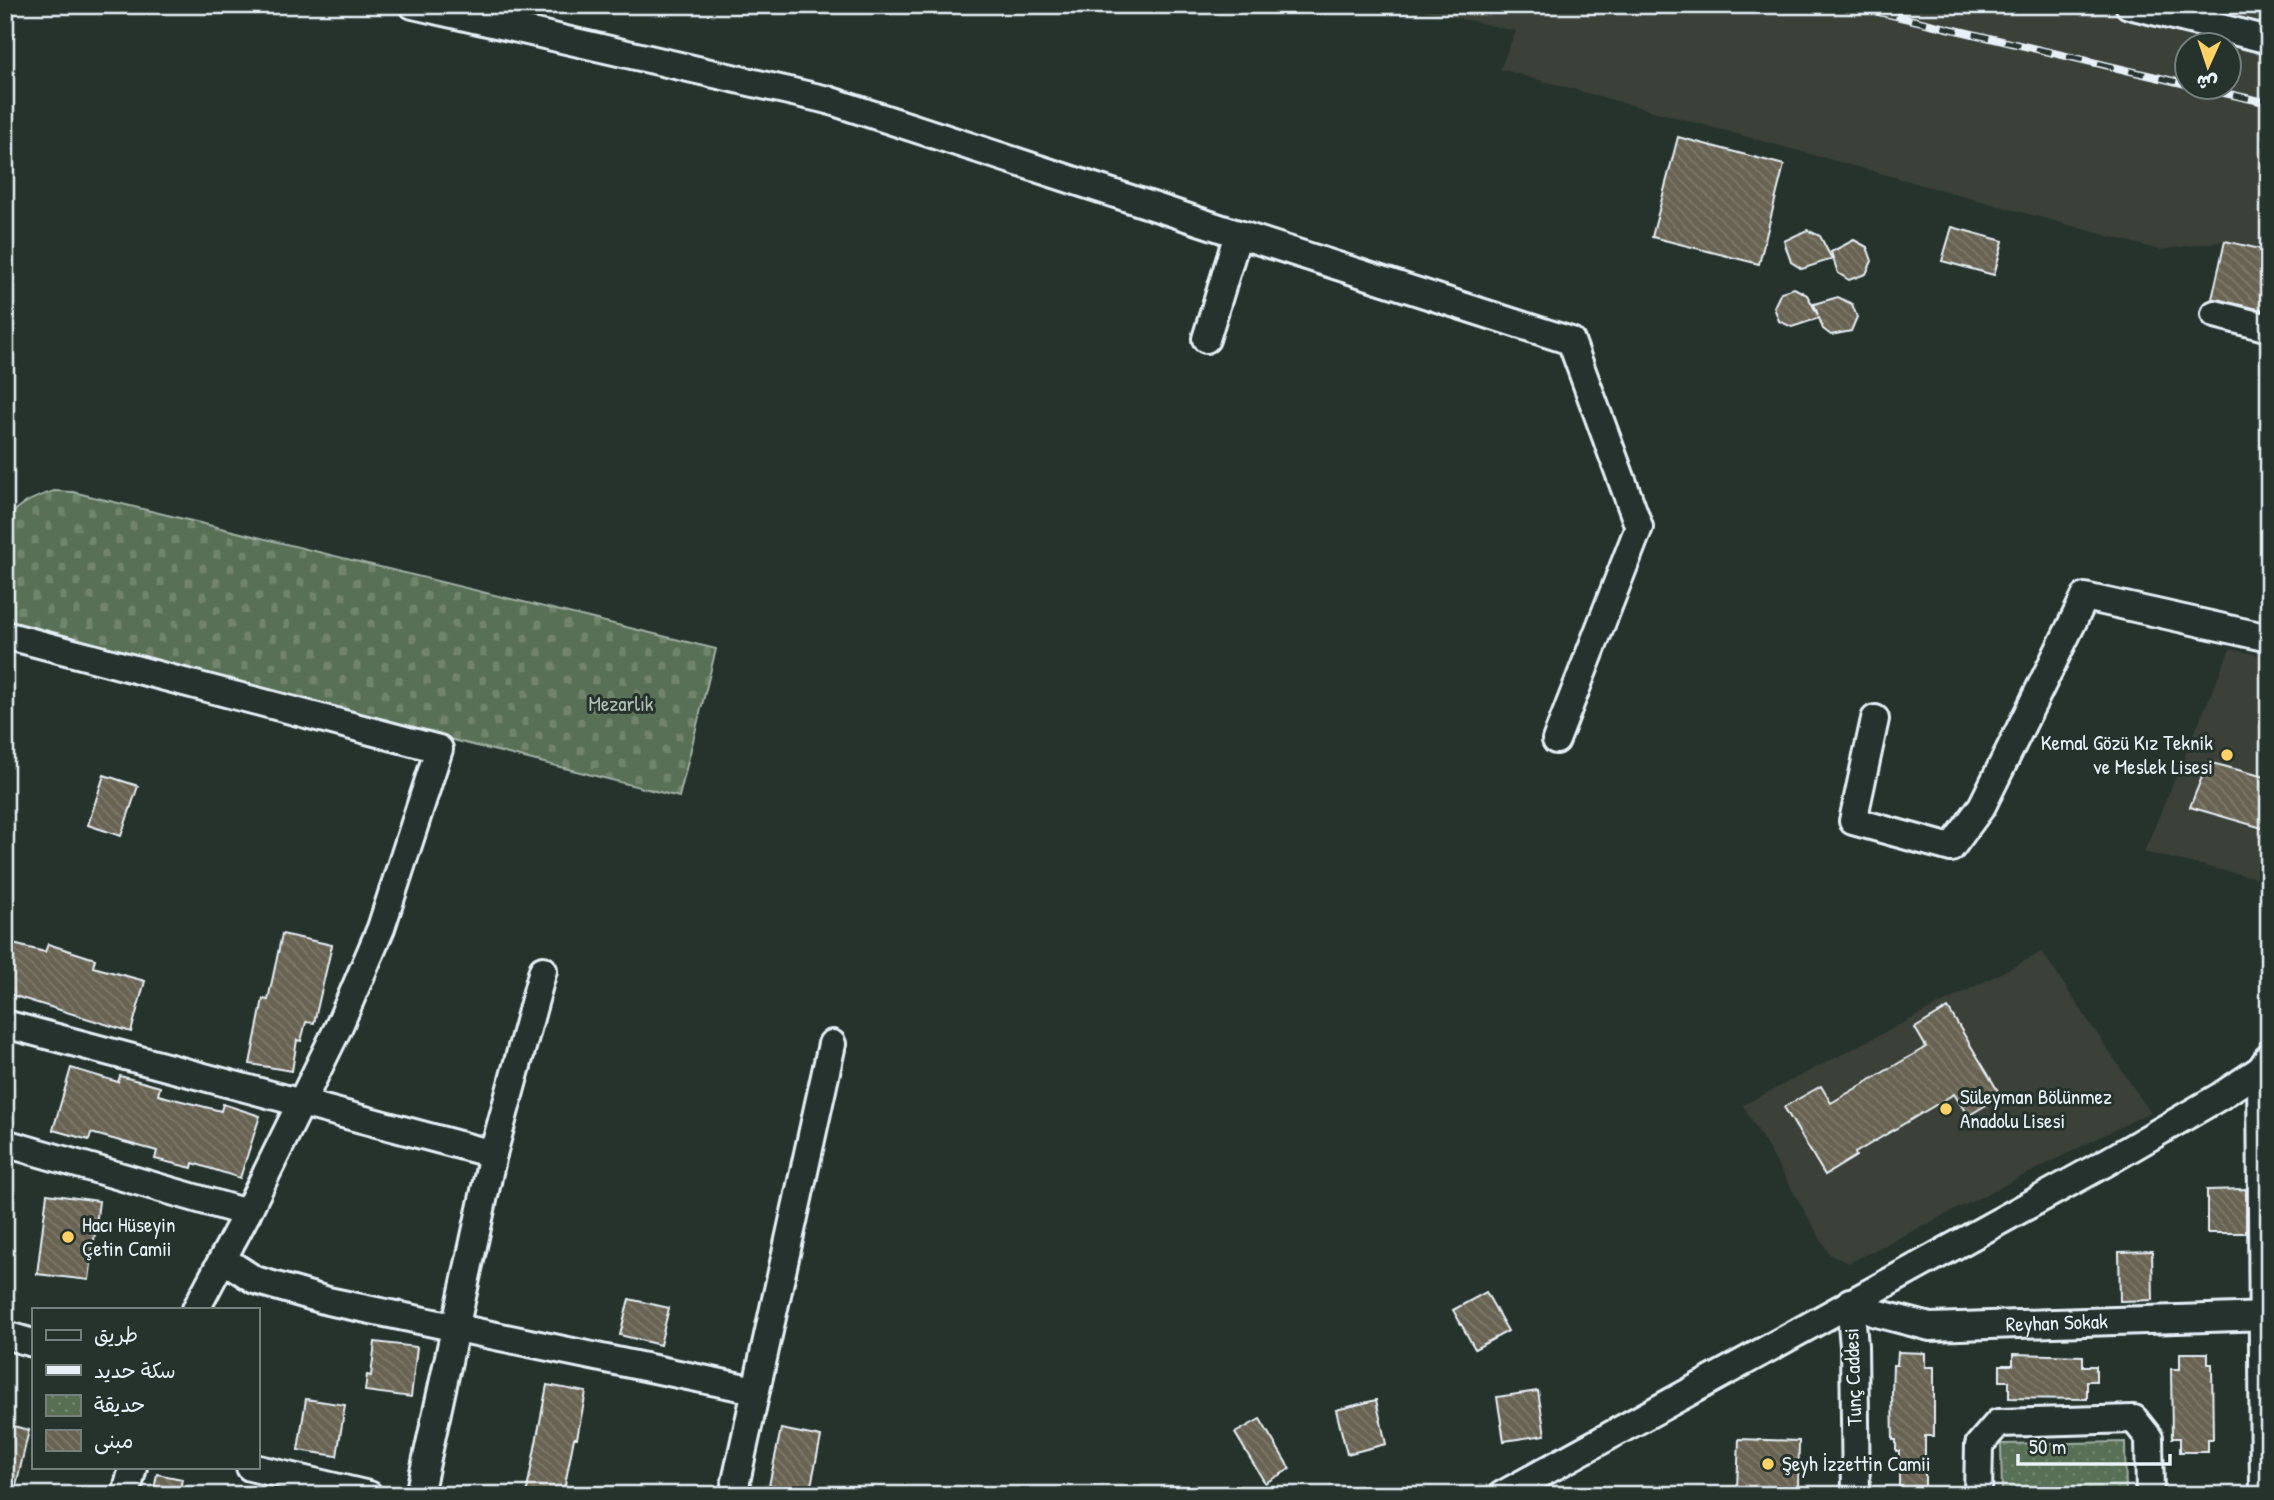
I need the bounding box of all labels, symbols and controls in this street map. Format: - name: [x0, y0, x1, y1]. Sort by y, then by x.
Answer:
- north arrow: [2172, 32, 2242, 102]
- text: ش: [2196, 69, 2218, 97]
- park label: Mezarlık: [588, 689, 654, 718]
- place label: Kemal Gözü Kız Teknik ve Meslek Lisesi: [2041, 728, 2213, 781]
- marker: Kemal Gözü Kız Teknik ve Meslek Lisesi: [2219, 747, 2235, 763]
- place label: Süleyman Bölünmez Anadolu Lisesi: [1960, 1082, 2112, 1135]
- marker: Süleyman Bölünmez Anadolu Lisesi: [1938, 1101, 1954, 1117]
- place label: Hacı Hüseyin Çetin Camii: [82, 1210, 176, 1263]
- marker: Hacı Hüseyin Çetin Camii: [60, 1229, 76, 1245]
- street label: Reyhan Sokak: [2005, 1306, 2108, 1339]
- legend: [32, 1308, 259, 1468]
- text: طريق: [94, 1320, 138, 1349]
- street label: Tunç Caddesi: [1836, 1328, 1869, 1426]
- text: سكة حديد: [94, 1356, 176, 1385]
- text: حديقة: [94, 1390, 145, 1419]
- scale bar: [2018, 1423, 2171, 1467]
- text: مبنى: [94, 1426, 133, 1455]
- text: 50 m: [2029, 1432, 2066, 1461]
- place label: Şeyh İzzettin Camii: [1782, 1449, 1931, 1478]
- marker: Şeyh İzzettin Camii: [1760, 1456, 1776, 1472]

